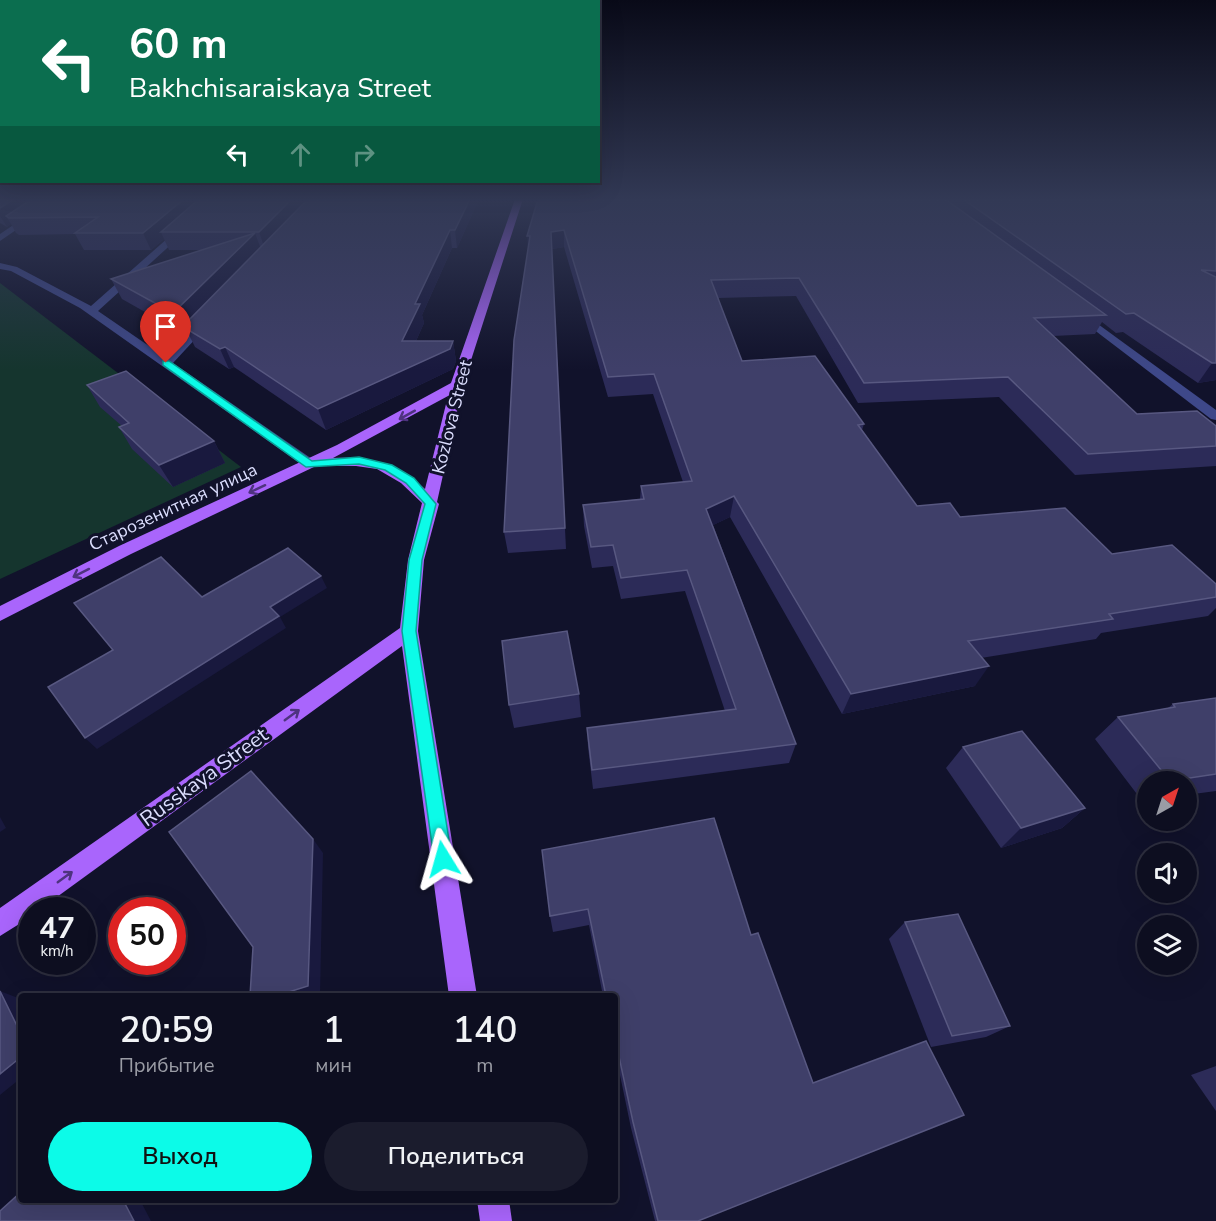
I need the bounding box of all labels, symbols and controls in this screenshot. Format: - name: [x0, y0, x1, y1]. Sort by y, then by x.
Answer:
- text: 60 m: [129, 16, 228, 73]
- icon: left: [30, 24, 108, 102]
- text: Bakhchisaraiskaya Street: [129, 70, 431, 107]
- icon: left: [221, 138, 254, 171]
- icon: ahead: [284, 138, 317, 171]
- icon: right: [347, 138, 380, 171]
- pin: [140, 301, 191, 363]
- icon: arrive: [149, 310, 182, 343]
- street label: Kozlova Street: [426, 357, 478, 477]
- one-way arrow: [399, 409, 416, 421]
- street label: Старозенитная улица: [85, 457, 261, 557]
- one-way arrow: [248, 484, 266, 495]
- one-way arrow: [73, 567, 90, 579]
- one-way arrow: [283, 709, 299, 721]
- street label: Russkaya Street: [134, 721, 274, 833]
- north arrow: [1137, 771, 1197, 831]
- map controls: [1137, 771, 1197, 975]
- position arrow: [411, 827, 475, 891]
- button: sound: [1137, 843, 1197, 903]
- one-way arrow: [56, 871, 72, 883]
- speed limit sign: 50: [108, 897, 186, 975]
- text: 47: [39, 908, 75, 949]
- button: layers: [1137, 915, 1197, 975]
- text: km/h: [40, 941, 74, 961]
- text: 20:59: [119, 1006, 214, 1055]
- text: 1: [323, 1006, 344, 1055]
- text: 140: [453, 1006, 517, 1055]
- text: Прибытие: [119, 1052, 215, 1079]
- text: мин: [315, 1052, 352, 1079]
- text: m: [476, 1052, 493, 1079]
- button: Выход: [48, 1122, 312, 1191]
- button: Поделиться: [324, 1122, 588, 1191]

